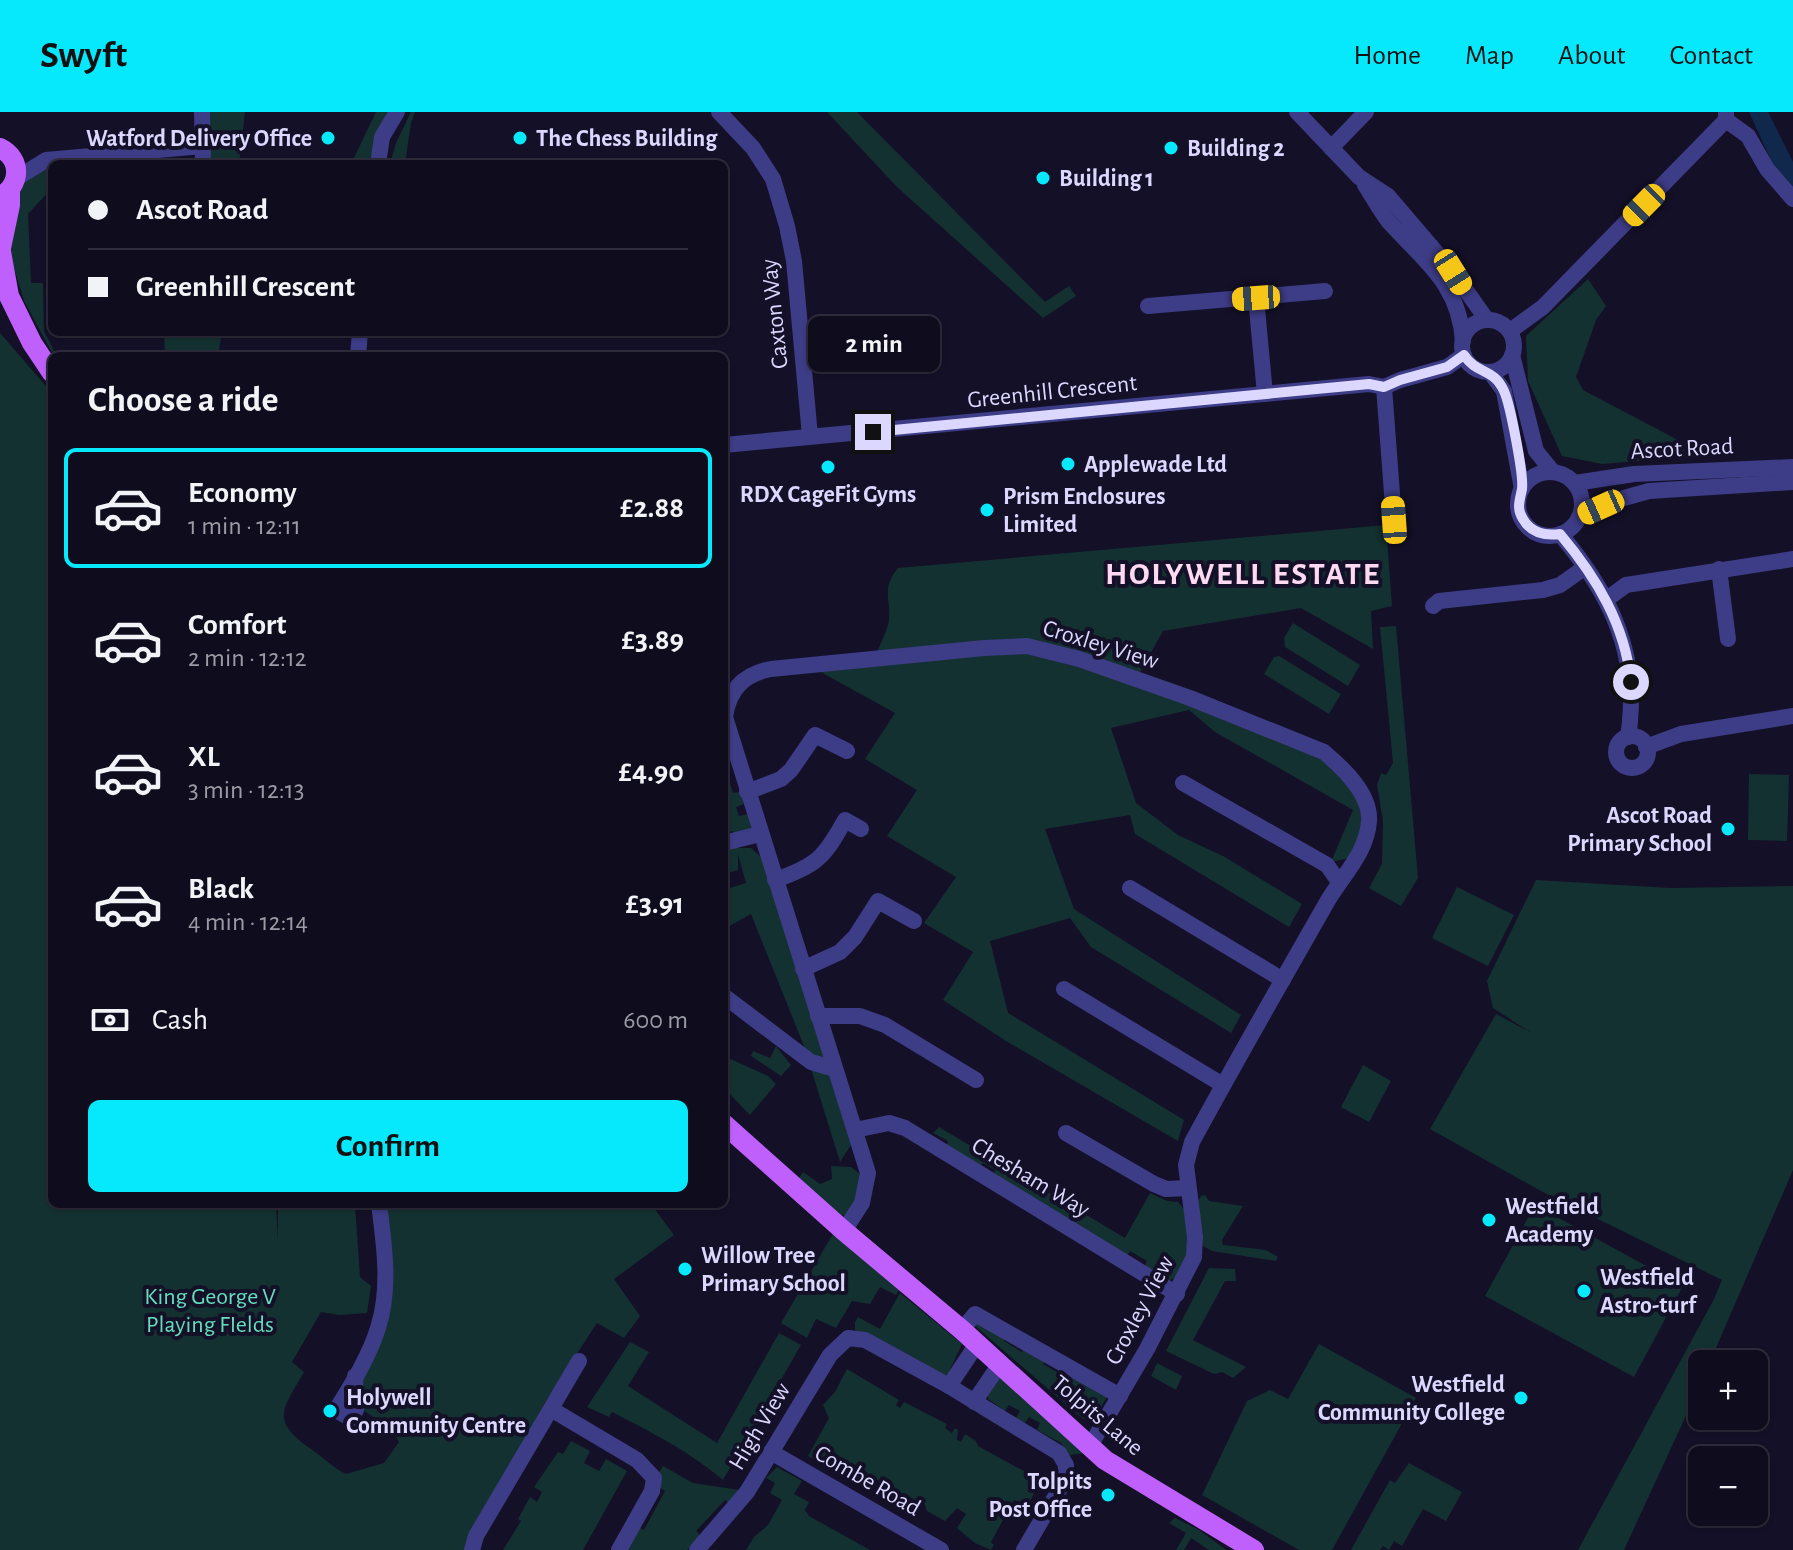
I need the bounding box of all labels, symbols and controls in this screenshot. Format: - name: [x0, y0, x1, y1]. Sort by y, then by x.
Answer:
- text: Swyft: [40, 37, 127, 75]
- text: Home: [1354, 42, 1421, 70]
- text: Map: [1465, 42, 1514, 70]
- text: About: [1558, 42, 1626, 70]
- text: Contact: [1670, 42, 1753, 70]
- place label: Watford Delivery Office: [86, 127, 312, 151]
- place label: The Chess Building: [536, 127, 718, 151]
- marker: Watford Delivery Office: [319, 129, 337, 147]
- marker: The Chess Building: [511, 129, 529, 147]
- place label: Building 2: [1187, 137, 1285, 161]
- marker: Building 2: [1162, 139, 1180, 157]
- place label: Building 1: [1059, 167, 1154, 191]
- marker: Building 1: [1034, 169, 1052, 187]
- car: [1619, 180, 1669, 230]
- text: Ascot Road: [136, 195, 268, 225]
- car: [1430, 245, 1476, 299]
- street label: Caxton Way: [757, 258, 793, 370]
- text: Greenhill Crescent: [136, 272, 355, 302]
- car: [1231, 284, 1281, 312]
- callout: 2 min: [807, 316, 939, 372]
- text: 2 min: [845, 331, 903, 357]
- street label: Greenhill Crescent: [966, 371, 1138, 413]
- text: Choose a ride: [88, 382, 278, 418]
- route end: [855, 414, 891, 450]
- street label: Ascot Road: [1630, 434, 1734, 464]
- place label: Applewade Ltd: [1084, 453, 1227, 477]
- marker: Applewade Ltd: [1059, 455, 1077, 473]
- marker: RDX CageFit Gyms: [819, 458, 837, 476]
- icon: car: [92, 472, 164, 544]
- text: Economy: [188, 478, 297, 508]
- place label: RDX CageFit Gyms: [740, 483, 916, 507]
- place label: Prism Enclosures Limited: [1003, 485, 1165, 537]
- car: [1574, 486, 1628, 528]
- text: £2.88: [620, 493, 684, 523]
- car: [1380, 495, 1408, 545]
- marker: Prism Enclosures Limited: [978, 501, 996, 519]
- text: 1 min · 12:11: [188, 513, 301, 539]
- district label: HOLYWELL ESTATE: [1105, 558, 1381, 590]
- icon: car: [92, 604, 164, 676]
- text: Comfort: [188, 610, 287, 640]
- street label: Croxley View: [1040, 616, 1161, 674]
- text: £3.89: [622, 625, 684, 655]
- text: 2 min · 12:12: [188, 645, 307, 671]
- route start: [1613, 664, 1649, 700]
- icon: car: [92, 736, 164, 808]
- text: XL: [188, 742, 220, 772]
- text: £4.90: [619, 757, 684, 787]
- text: 3 min · 12:13: [188, 777, 304, 803]
- place label: Ascot Road Primary School: [1567, 804, 1712, 856]
- marker: Ascot Road Primary School: [1719, 820, 1737, 838]
- icon: car: [92, 868, 164, 940]
- text: Black: [188, 874, 254, 904]
- text: £3.91: [626, 889, 684, 919]
- text: 4 min · 12:14: [188, 909, 308, 935]
- icon: cash: [88, 998, 132, 1042]
- text: Cash: [152, 1005, 208, 1035]
- text: 600 m: [623, 1007, 688, 1033]
- button: Confirm: [88, 1100, 688, 1192]
- street label: Chesham Way: [967, 1133, 1093, 1222]
- place label: Westfield Academy: [1505, 1195, 1599, 1247]
- marker: Westfield Academy: [1480, 1211, 1498, 1229]
- place label: Willow Tree Primary School: [701, 1244, 846, 1296]
- street label: Croxley View: [1101, 1252, 1178, 1369]
- marker: Willow Tree Primary School: [676, 1260, 694, 1278]
- place label: Westfield Astro-turf: [1600, 1266, 1698, 1318]
- marker: Westfield Astro-turf: [1575, 1282, 1593, 1300]
- park label: King George V Playing FIelds: [144, 1285, 276, 1337]
- map controls: [1688, 1350, 1768, 1526]
- button: +: [1688, 1350, 1768, 1430]
- street label: Tolpits Lane: [1047, 1371, 1147, 1461]
- place label: Westfield Community College: [1318, 1373, 1505, 1425]
- street label: High View: [725, 1379, 795, 1474]
- place label: Holywell Community Centre: [346, 1386, 526, 1438]
- marker: Westfield Community College: [1512, 1389, 1530, 1407]
- marker: Holywell Community Centre: [321, 1402, 339, 1420]
- street label: Combe Road: [810, 1441, 925, 1521]
- button: −: [1688, 1446, 1768, 1526]
- place label: Tolpits Post Office: [989, 1470, 1092, 1522]
- marker: Tolpits Post Office: [1099, 1486, 1117, 1504]

